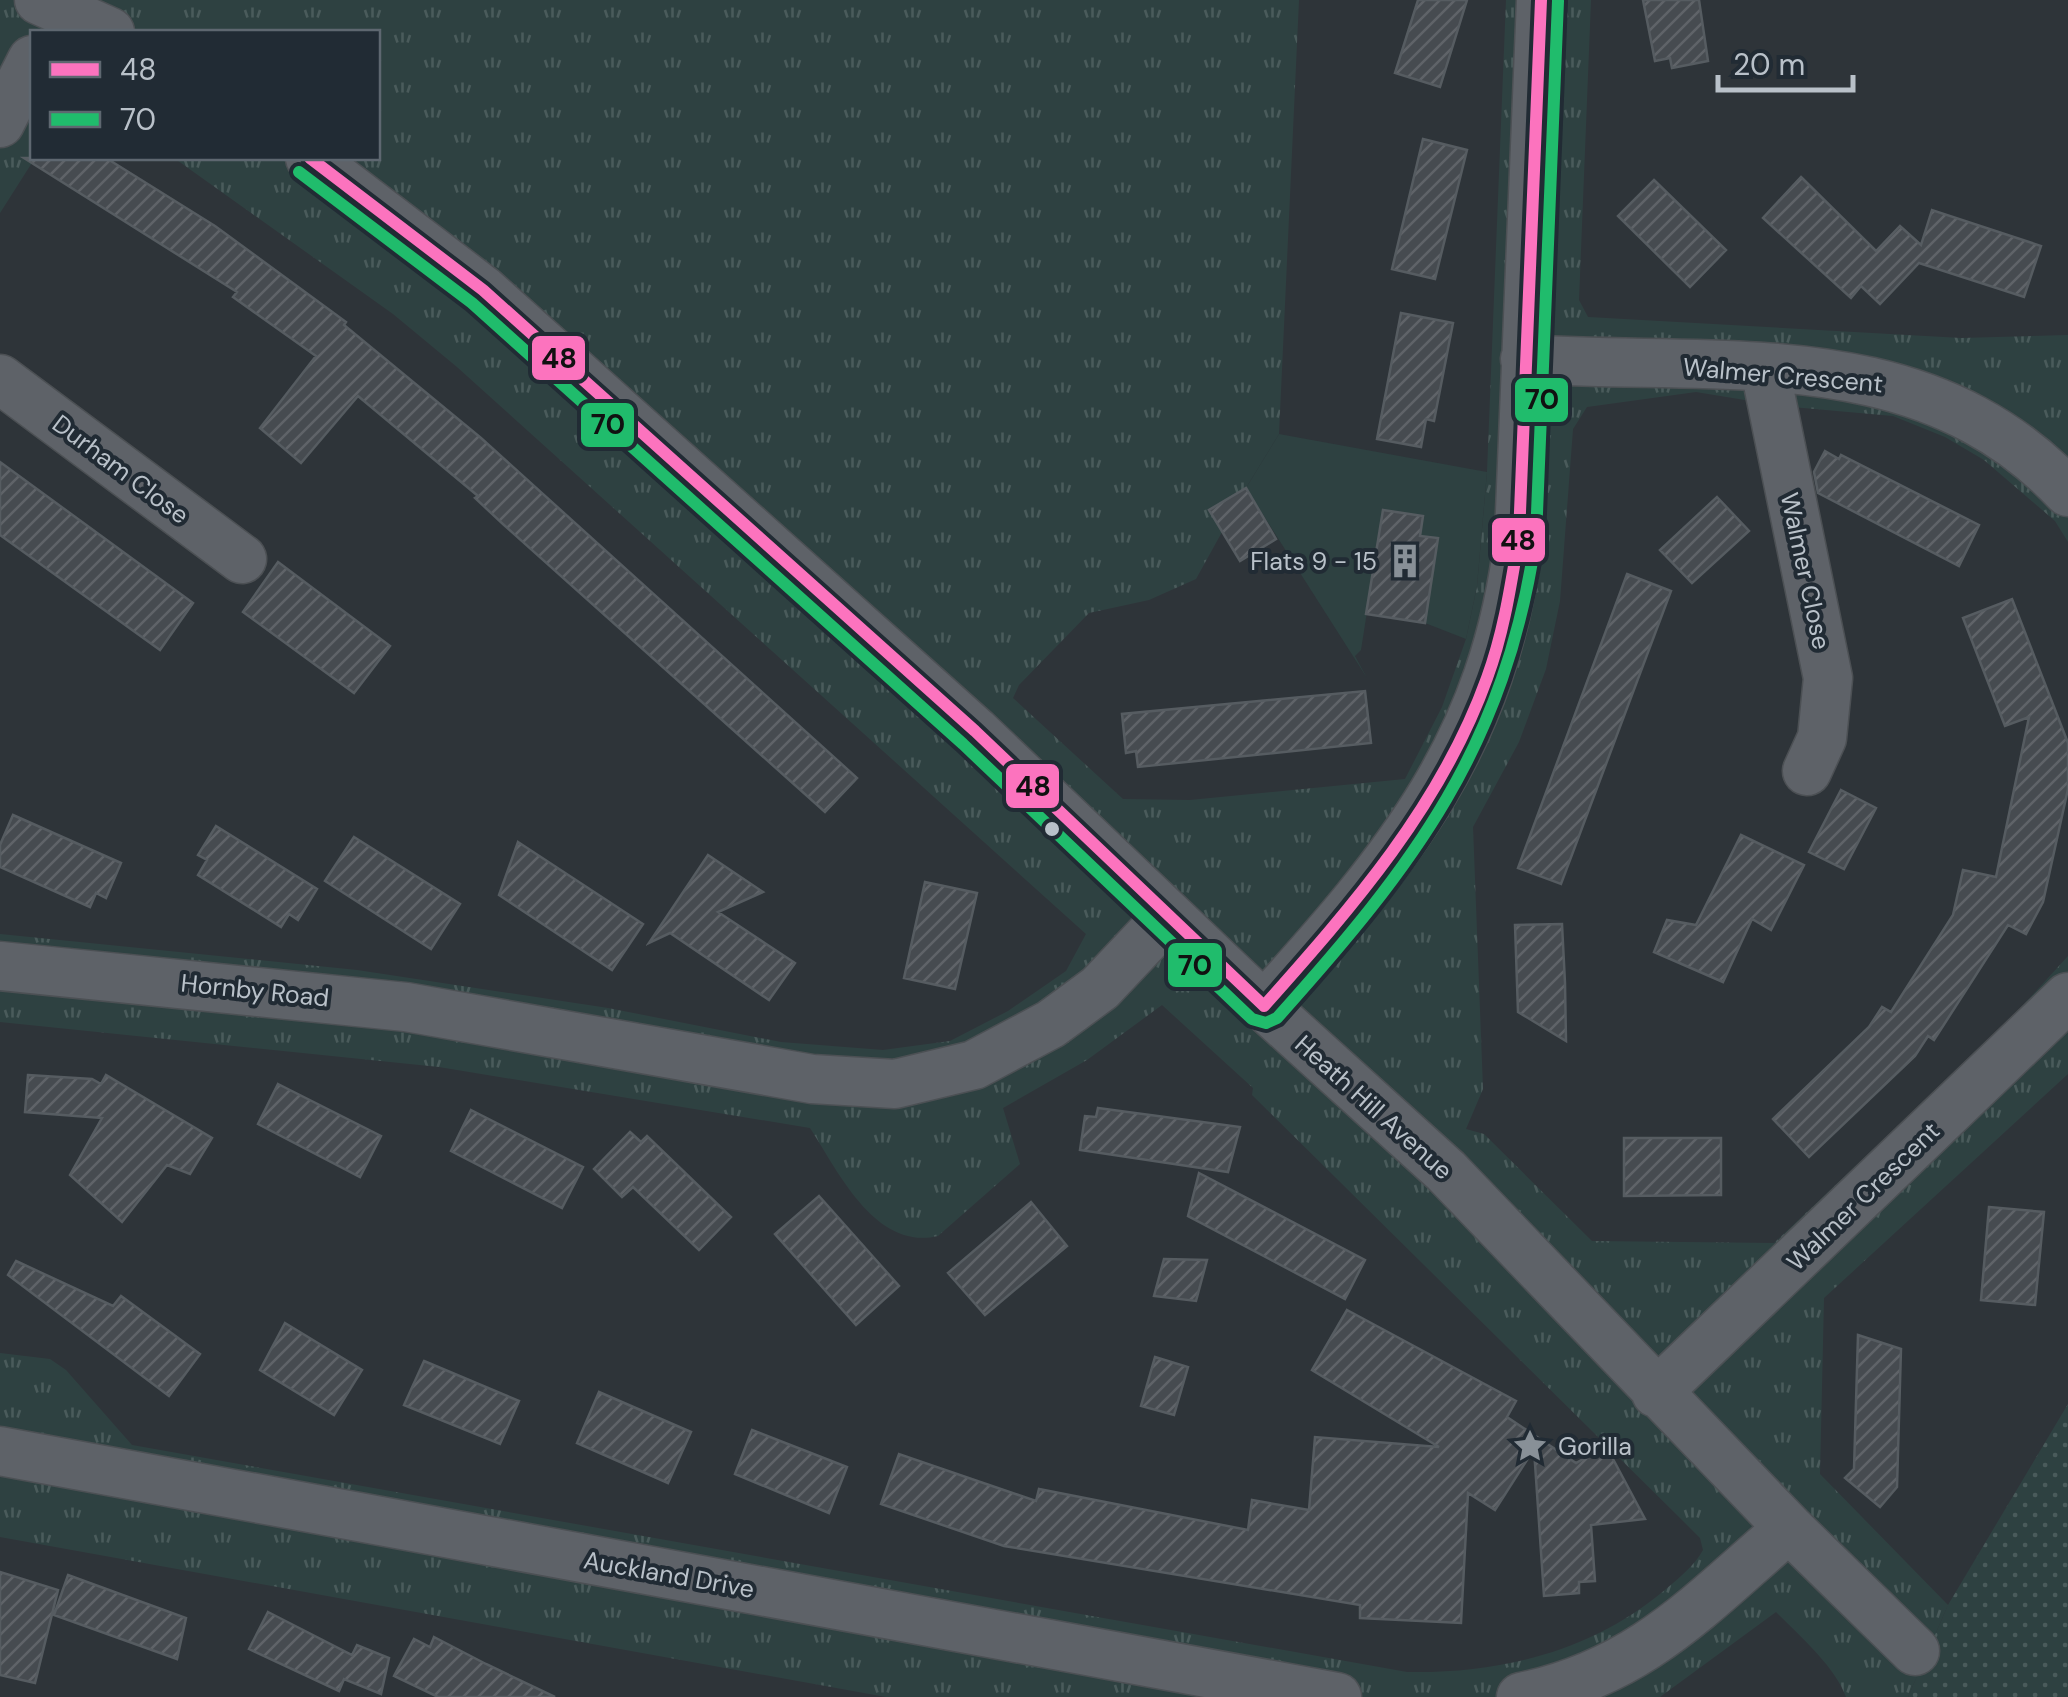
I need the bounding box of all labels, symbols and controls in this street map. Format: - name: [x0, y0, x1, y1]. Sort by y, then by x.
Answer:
- legend: [30, 30, 380, 160]
- scale bar: [1718, 30, 1853, 92]
- text: 20 m: [1733, 45, 1805, 84]
- text: 48: [120, 50, 156, 89]
- text: 70: [120, 100, 156, 139]
- line badge: 48: [530, 334, 587, 382]
- text: 48: [541, 340, 577, 377]
- street label: Walmer Crescent: [1682, 350, 1884, 401]
- line badge: 70: [1513, 376, 1570, 424]
- text: 70: [1525, 381, 1559, 418]
- line badge: 70: [579, 401, 636, 449]
- text: 70: [591, 406, 625, 443]
- street label: Durham Close: [46, 407, 196, 532]
- street label: Walmer Close: [1773, 490, 1838, 653]
- line badge: 48: [1490, 516, 1547, 564]
- text: 48: [1500, 522, 1536, 559]
- building icon: Flats 9 - 15: [1386, 542, 1424, 580]
- place label: Flats 9 - 15: [1250, 545, 1377, 578]
- line badge: 48: [1004, 762, 1061, 810]
- text: 48: [1015, 768, 1051, 805]
- unlabelled marker: [1042, 819, 1062, 839]
- line badge: 70: [1166, 941, 1224, 989]
- text: 70: [1178, 947, 1212, 984]
- street label: Hornby Road: [179, 966, 331, 1015]
- street label: Heath Hill Avenue: [1288, 1028, 1459, 1187]
- street label: Walmer Crescent: [1780, 1115, 1947, 1278]
- place icon: Gorilla: [1511, 1427, 1549, 1465]
- place label: Gorilla: [1558, 1430, 1632, 1463]
- street label: Auckland Drive: [581, 1543, 757, 1606]

